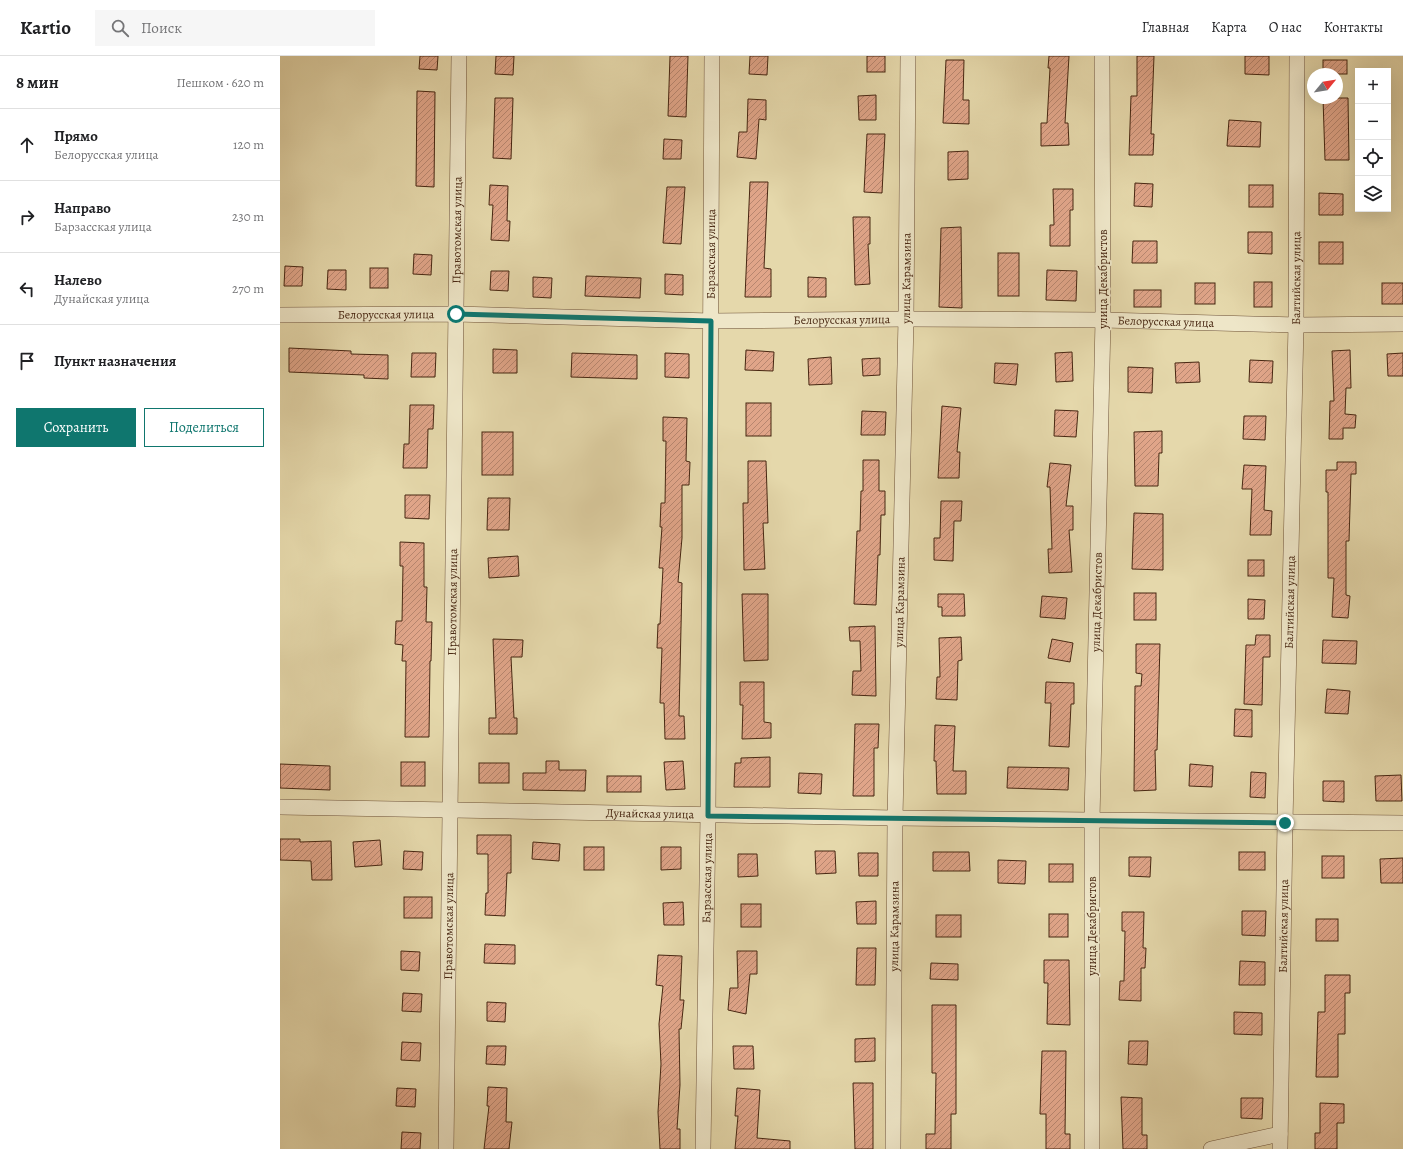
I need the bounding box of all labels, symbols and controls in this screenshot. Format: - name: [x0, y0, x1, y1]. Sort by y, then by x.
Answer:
- search box: [95, 10, 375, 46]
- text: Kartio: [20, 15, 71, 41]
- icon: search: [109, 17, 131, 39]
- text: Поиск: [141, 18, 182, 38]
- text: Главная: [1142, 18, 1189, 37]
- text: Карта: [1211, 18, 1247, 37]
- text: О нас: [1269, 18, 1302, 37]
- text: Контакты: [1324, 18, 1383, 37]
- north arrow: [1307, 68, 1343, 104]
- map controls: [1355, 68, 1391, 212]
- button: +: [1355, 68, 1391, 104]
- text: 8 мин: [16, 71, 59, 94]
- text: Пешком · 620 m: [176, 74, 264, 91]
- button: −: [1355, 104, 1391, 140]
- text: Прямо: [54, 126, 98, 146]
- icon: ahead: [16, 134, 38, 156]
- text: 120 m: [233, 136, 264, 153]
- button: locate: [1355, 140, 1391, 176]
- text: Белорусская улица: [54, 146, 159, 163]
- street label: Правотомская улица: [448, 176, 466, 284]
- button: layers: [1355, 176, 1391, 212]
- text: Направо: [54, 198, 111, 218]
- icon: right: [16, 206, 38, 228]
- text: 230 m: [232, 208, 264, 225]
- street label: Барзасская улица: [703, 208, 719, 299]
- text: Барзасская улица: [54, 218, 152, 235]
- street label: улица Декабристов: [1095, 229, 1111, 330]
- street label: Балтийская улица: [1288, 231, 1304, 325]
- street label: улица Карамзина: [898, 232, 915, 325]
- text: Налево: [54, 270, 102, 290]
- icon: left: [16, 278, 38, 300]
- text: 270 m: [232, 280, 264, 297]
- text: Дунайская улица: [54, 290, 150, 307]
- route start: [447, 305, 465, 323]
- street label: Белорусская улица: [338, 306, 435, 323]
- street label: Белорусская улица: [793, 311, 891, 328]
- street label: Белорусская улица: [1117, 312, 1215, 331]
- icon: arrive: [16, 350, 38, 372]
- text: Пункт назначения: [54, 351, 176, 371]
- button: Сохранить: [16, 408, 136, 447]
- button: Поделиться: [144, 408, 264, 447]
- street label: Правотомская улица: [444, 548, 461, 656]
- street label: улица Декабристов: [1088, 552, 1106, 653]
- street label: Балтийская улица: [1281, 555, 1299, 649]
- street label: улица Карамзина: [891, 556, 909, 649]
- street label: Дунайская улица: [606, 805, 695, 822]
- route end: [1276, 814, 1294, 832]
- street label: Барзасская улица: [698, 832, 716, 923]
- street label: Правотомская улица: [440, 872, 457, 980]
- street label: улица Декабристов: [1084, 876, 1100, 977]
- street label: Балтийская улица: [1275, 879, 1292, 973]
- street label: улица Карамзина: [886, 880, 903, 972]

